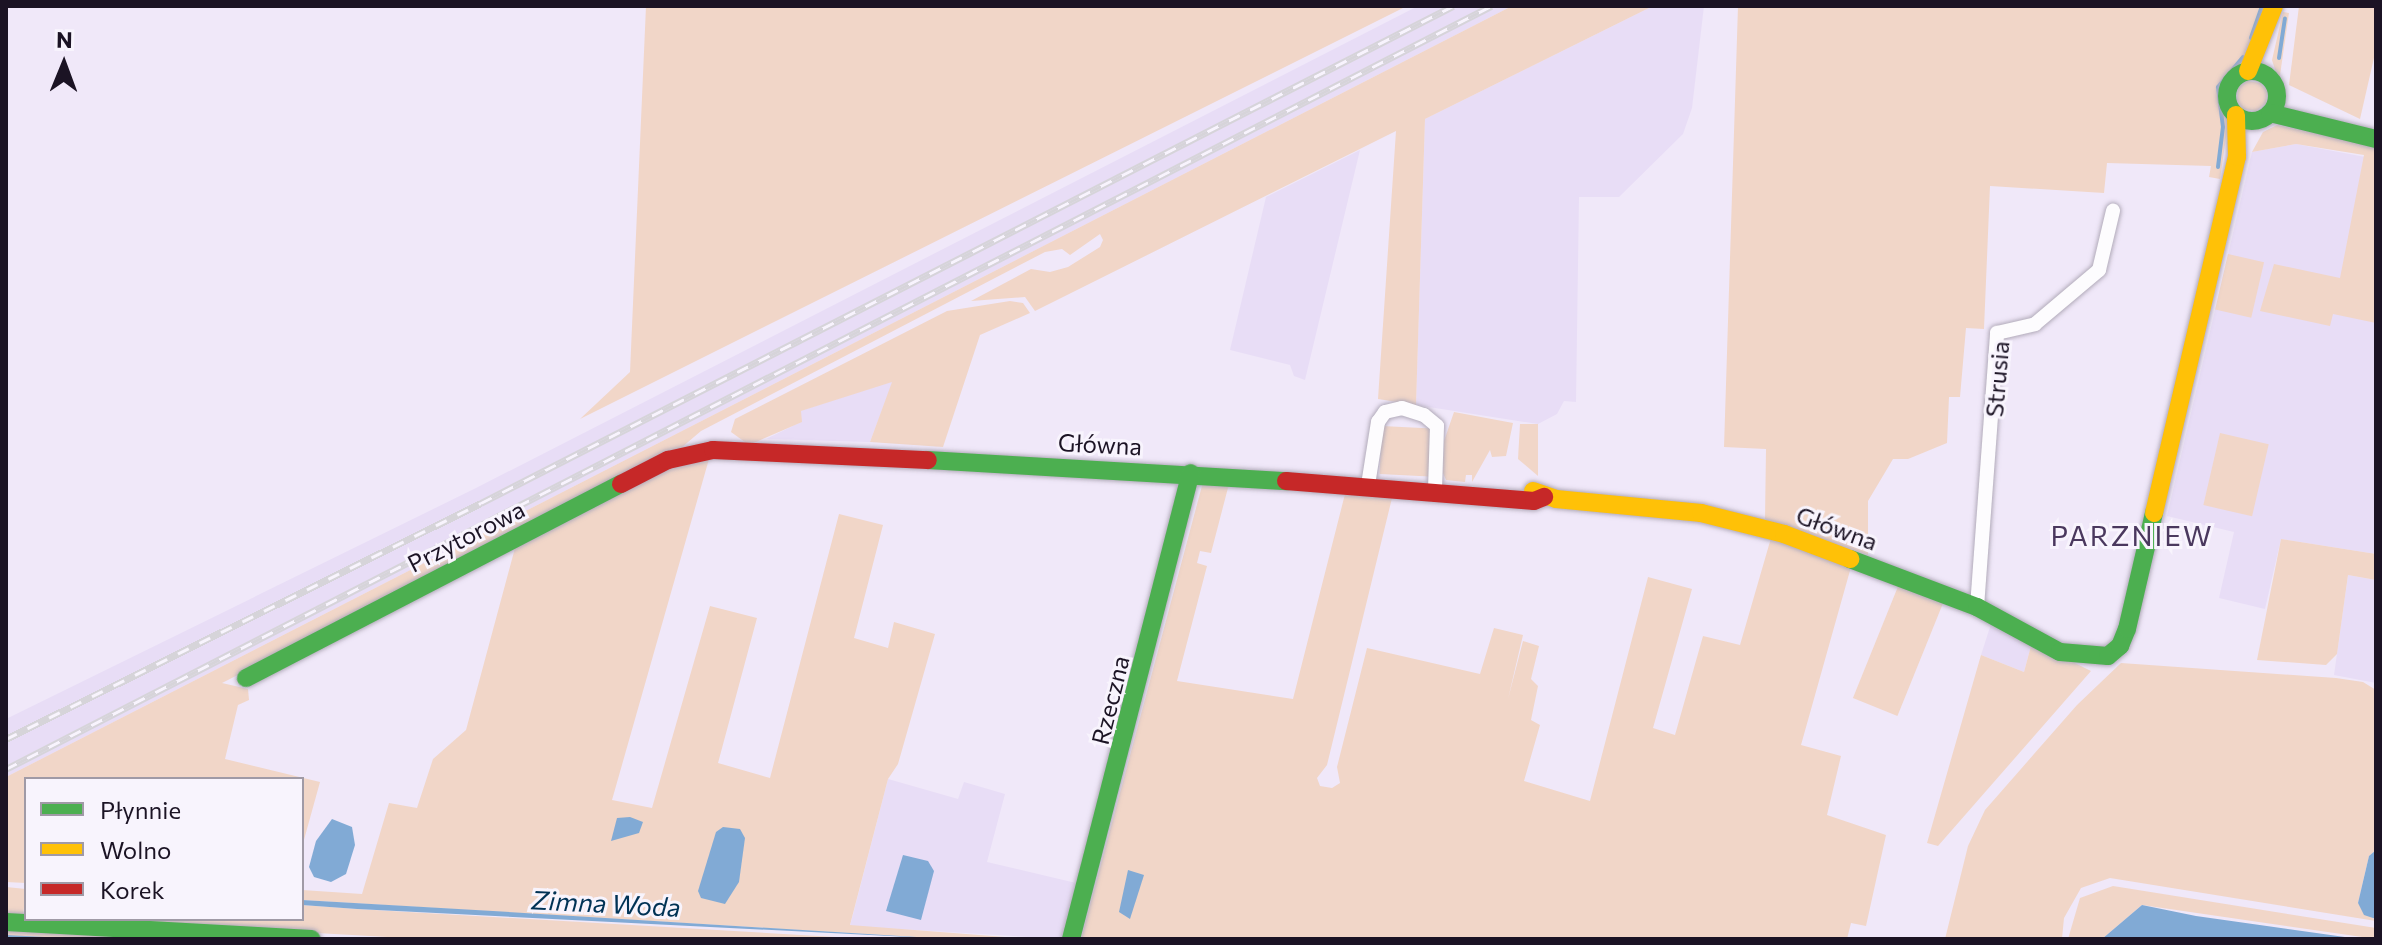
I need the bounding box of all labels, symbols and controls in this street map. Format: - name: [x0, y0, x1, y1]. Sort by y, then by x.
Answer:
- north arrow: [24, 24, 104, 104]
- text: N: [56, 26, 73, 53]
- street label: Strusia: [1979, 340, 2015, 418]
- street label: Główna: [1057, 427, 1143, 461]
- street label: Przytorowa: [403, 494, 529, 578]
- street label: Główna: [1792, 500, 1882, 556]
- district label: PARZNIEW: [2050, 518, 2214, 552]
- street label: Rzeczna: [1085, 652, 1135, 748]
- legend: [24, 777, 304, 921]
- text: Płynnie: [100, 795, 181, 824]
- text: Wolno: [100, 835, 171, 864]
- text: Korek: [100, 875, 164, 904]
- water label: Zimna Woda: [531, 884, 681, 922]

